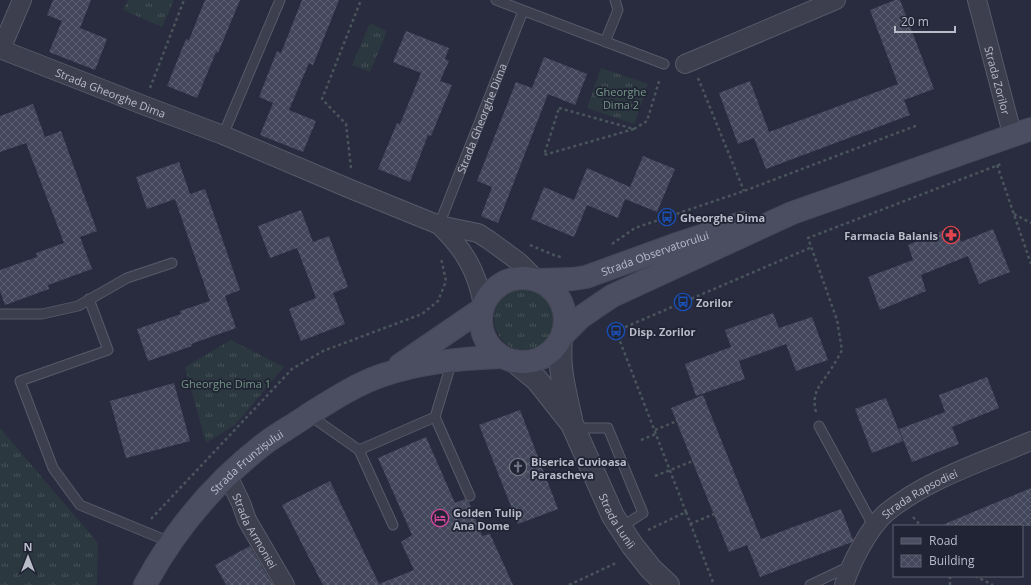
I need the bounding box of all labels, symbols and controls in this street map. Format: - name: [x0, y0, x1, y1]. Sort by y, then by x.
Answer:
- scale bar: [895, 8, 955, 34]
- text: 20 m: [901, 13, 929, 30]
- street label: Strada Zorilor: [982, 44, 1014, 117]
- street label: Strada Gheorghe Dima: [453, 61, 509, 175]
- street label: Strada Gheorghe Dima: [53, 64, 168, 120]
- park label: Gheorghe Dima 2: [596, 84, 646, 112]
- bus stop icon: Gheorghe Dima: [657, 207, 677, 227]
- place label: Gheorghe Dima: [680, 210, 765, 225]
- pharmacy icon: Farmacia Balanis: [941, 225, 961, 245]
- street label: Strada Observatorului: [599, 227, 710, 279]
- place label: Farmacia Balanis: [844, 228, 939, 243]
- bus stop icon: Zorilor: [673, 292, 693, 312]
- place label: Zorilor: [696, 295, 733, 310]
- bus stop icon: Disp. Zorilor: [606, 321, 626, 341]
- place label: Disp. Zorilor: [629, 324, 696, 339]
- park label: Gheorghe Dima 1: [181, 376, 271, 391]
- street label: Strada Frunzișului: [206, 426, 286, 497]
- place label: Biserica Cuvioasa Parascheva: [531, 454, 627, 482]
- church icon: Biserica Cuvioasa Parascheva: [508, 457, 528, 477]
- street label: Strada Rapsodiei: [878, 465, 960, 521]
- street label: Strada Armoniei: [230, 490, 281, 571]
- street label: Strada Lunii: [596, 491, 639, 551]
- place label: Golden Tulip Ana Dome: [453, 505, 522, 533]
- hotel icon: Golden Tulip Ana Dome: [430, 508, 450, 528]
- legend: [893, 525, 1023, 577]
- text: Road: [929, 532, 958, 549]
- north arrow: [8, 537, 48, 577]
- text: N: [24, 539, 32, 554]
- text: Building: [929, 552, 975, 569]

